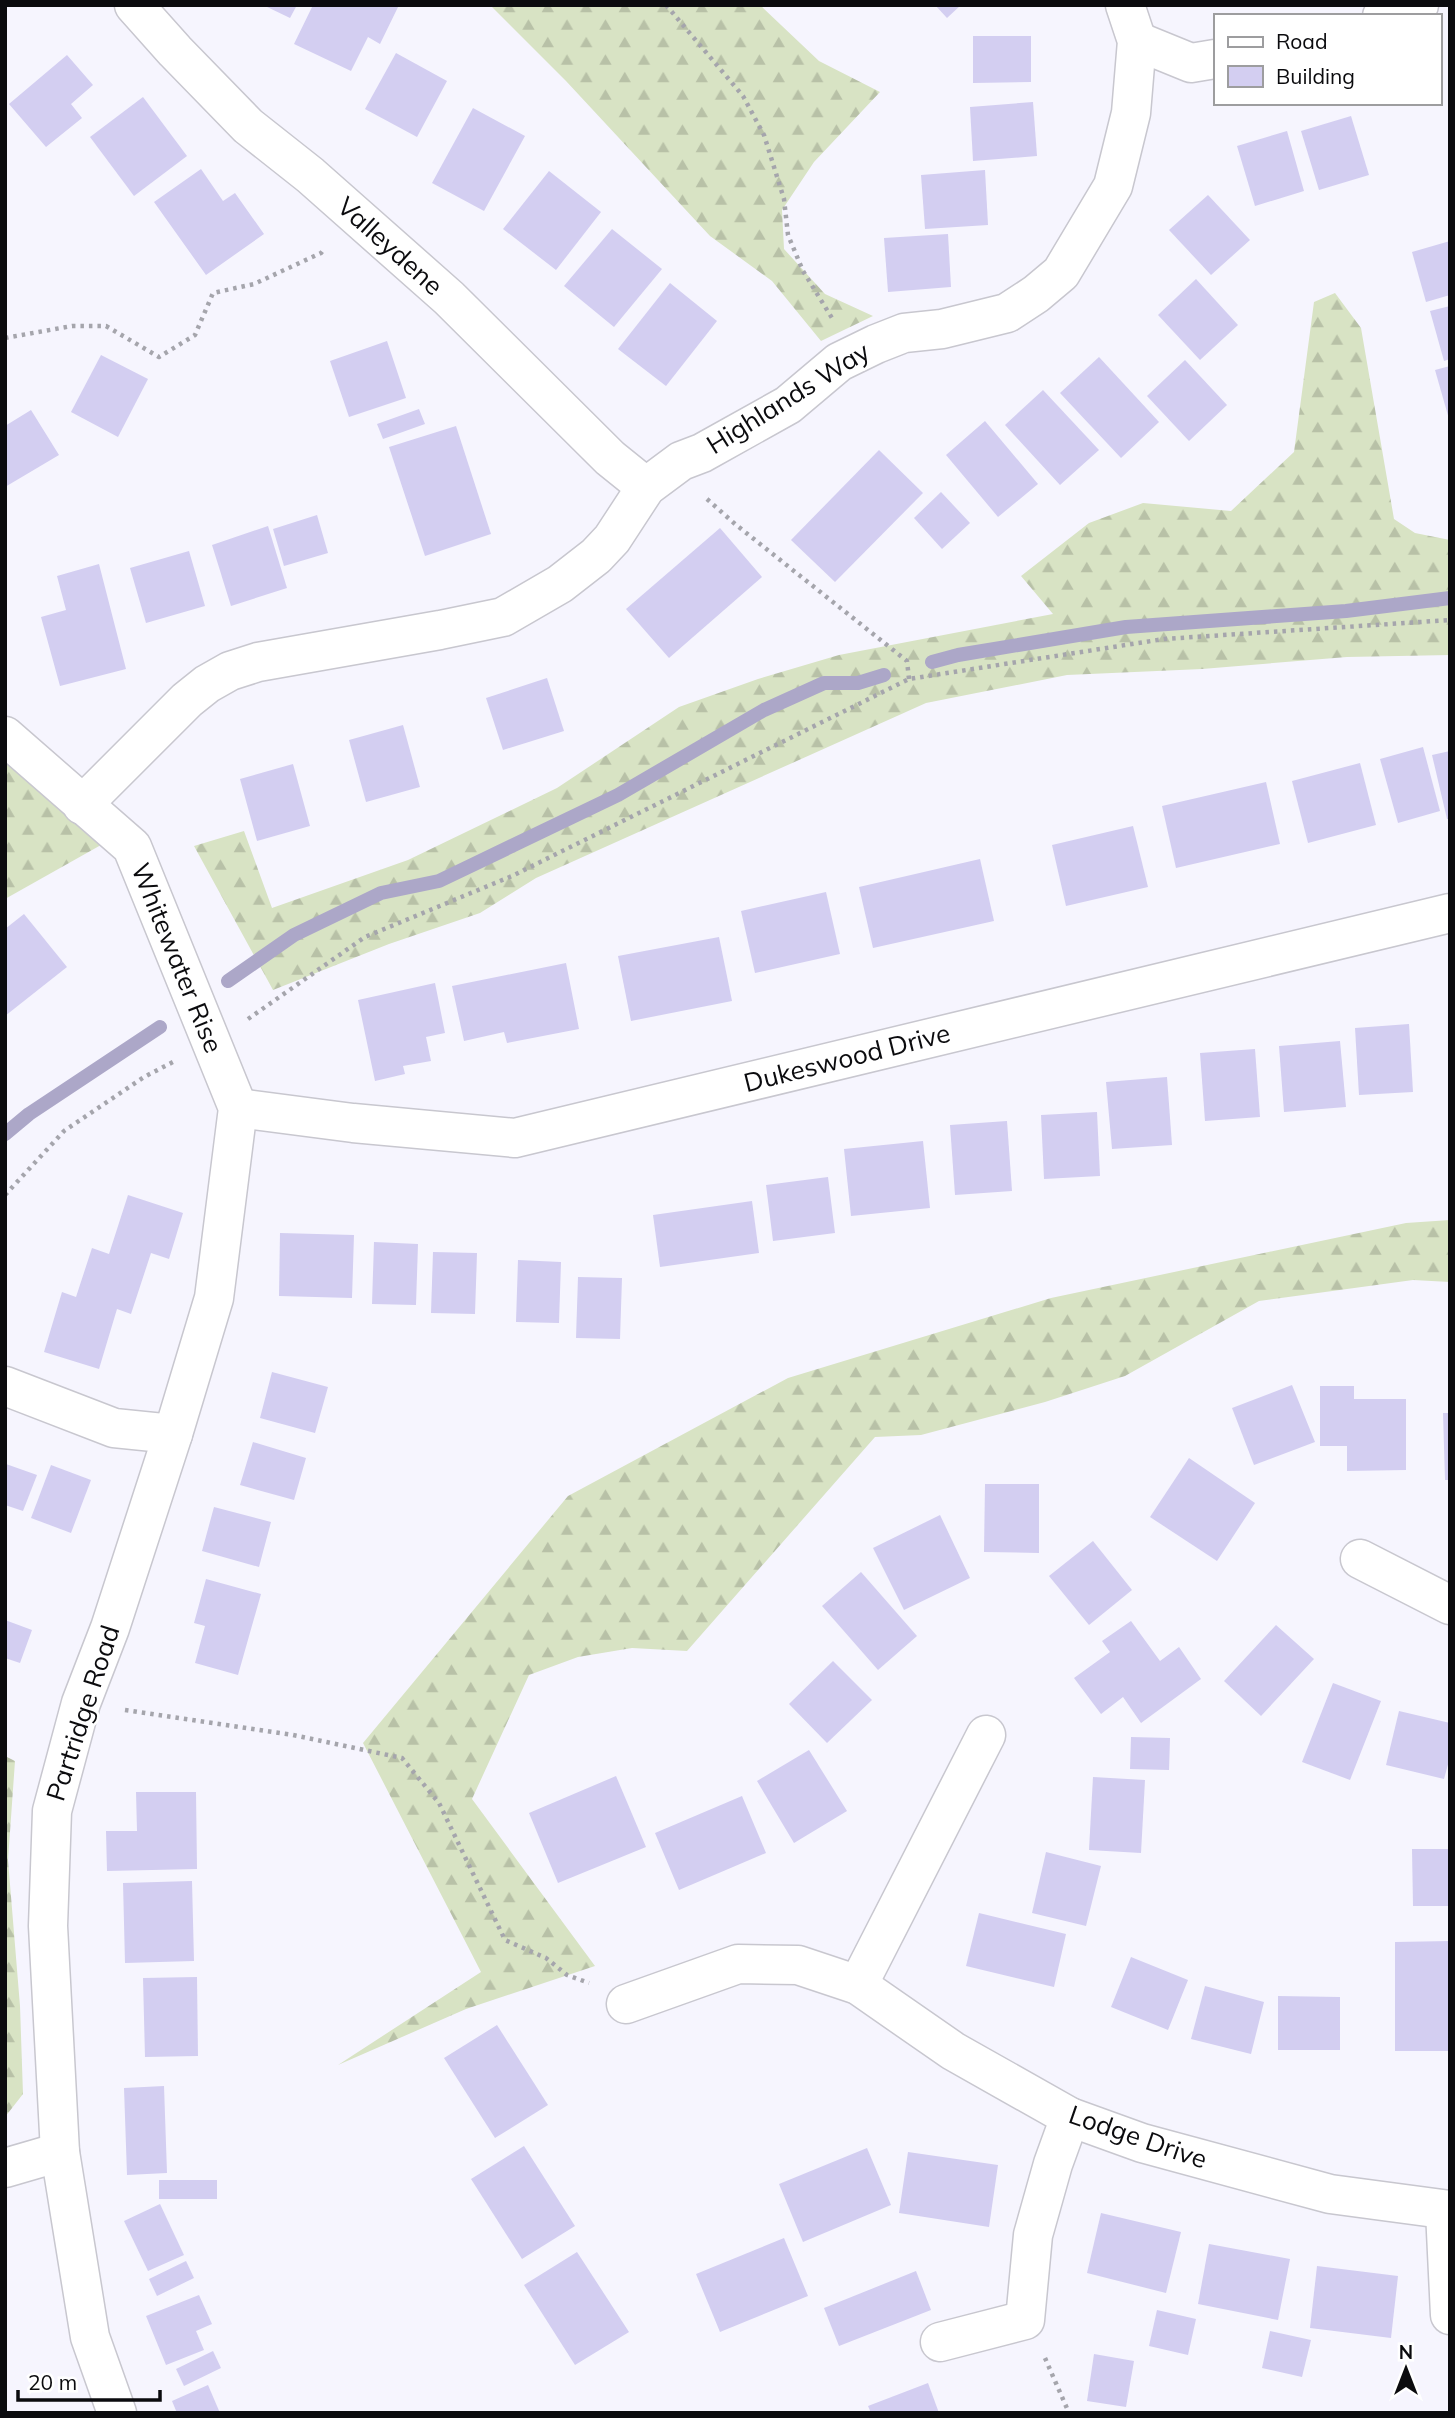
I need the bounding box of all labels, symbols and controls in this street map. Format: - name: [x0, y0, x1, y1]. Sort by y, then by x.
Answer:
- legend: [1214, 14, 1441, 105]
- text: Road: [1276, 28, 1327, 54]
- text: Building: [1276, 63, 1355, 89]
- street label: Valleydene: [330, 189, 450, 302]
- street label: Highlands Way: [700, 334, 876, 461]
- street label: Whitewater Rise: [124, 858, 231, 1058]
- street label: Dukeswood Drive: [740, 1016, 954, 1099]
- street label: Partridge Road: [39, 1621, 126, 1805]
- street label: Lodge Drive: [1065, 2098, 1212, 2176]
- north arrow: [1371, 2334, 1441, 2404]
- text: N: [1399, 2340, 1413, 2364]
- scale bar: [18, 2358, 159, 2402]
- text: 20 m: [28, 2369, 77, 2395]

